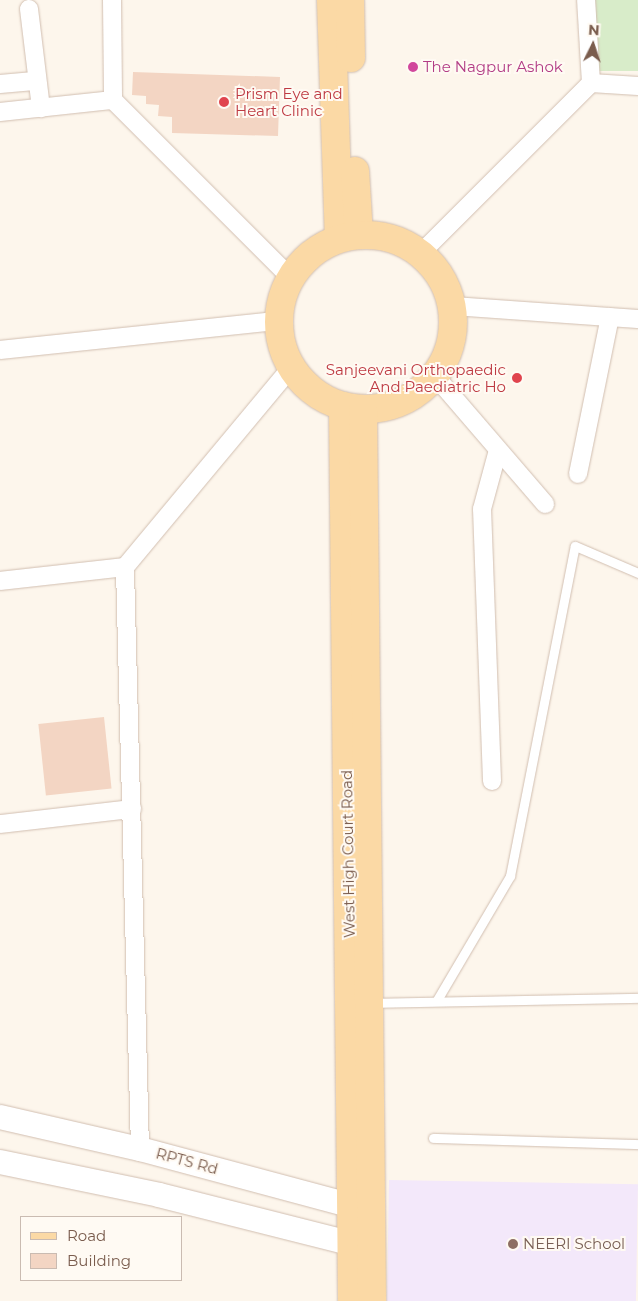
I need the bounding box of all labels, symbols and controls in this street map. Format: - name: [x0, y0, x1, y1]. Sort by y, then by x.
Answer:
- north arrow: [568, 20, 618, 70]
- text: N: [588, 21, 600, 39]
- place label: The Nagpur Ashok: [423, 58, 563, 76]
- marker: The Nagpur Ashok: [407, 61, 419, 73]
- place label: Prism Eye and Heart Clinic: [235, 84, 343, 119]
- marker: Prism Eye and Heart Clinic: [217, 95, 231, 109]
- place label: Sanjeevani Orthopaedic And Paediatric Ho: [326, 360, 506, 395]
- marker: Sanjeevani Orthopaedic And Paediatric Ho: [510, 371, 524, 385]
- street label: West High Court Road: [338, 770, 358, 938]
- street label: RPTS Rd: [154, 1144, 220, 1178]
- legend: [20, 1216, 182, 1281]
- text: Road: [67, 1226, 106, 1245]
- place label: NEERI School: [523, 1235, 625, 1253]
- marker: NEERI School: [507, 1238, 519, 1250]
- text: Building: [67, 1251, 131, 1270]

